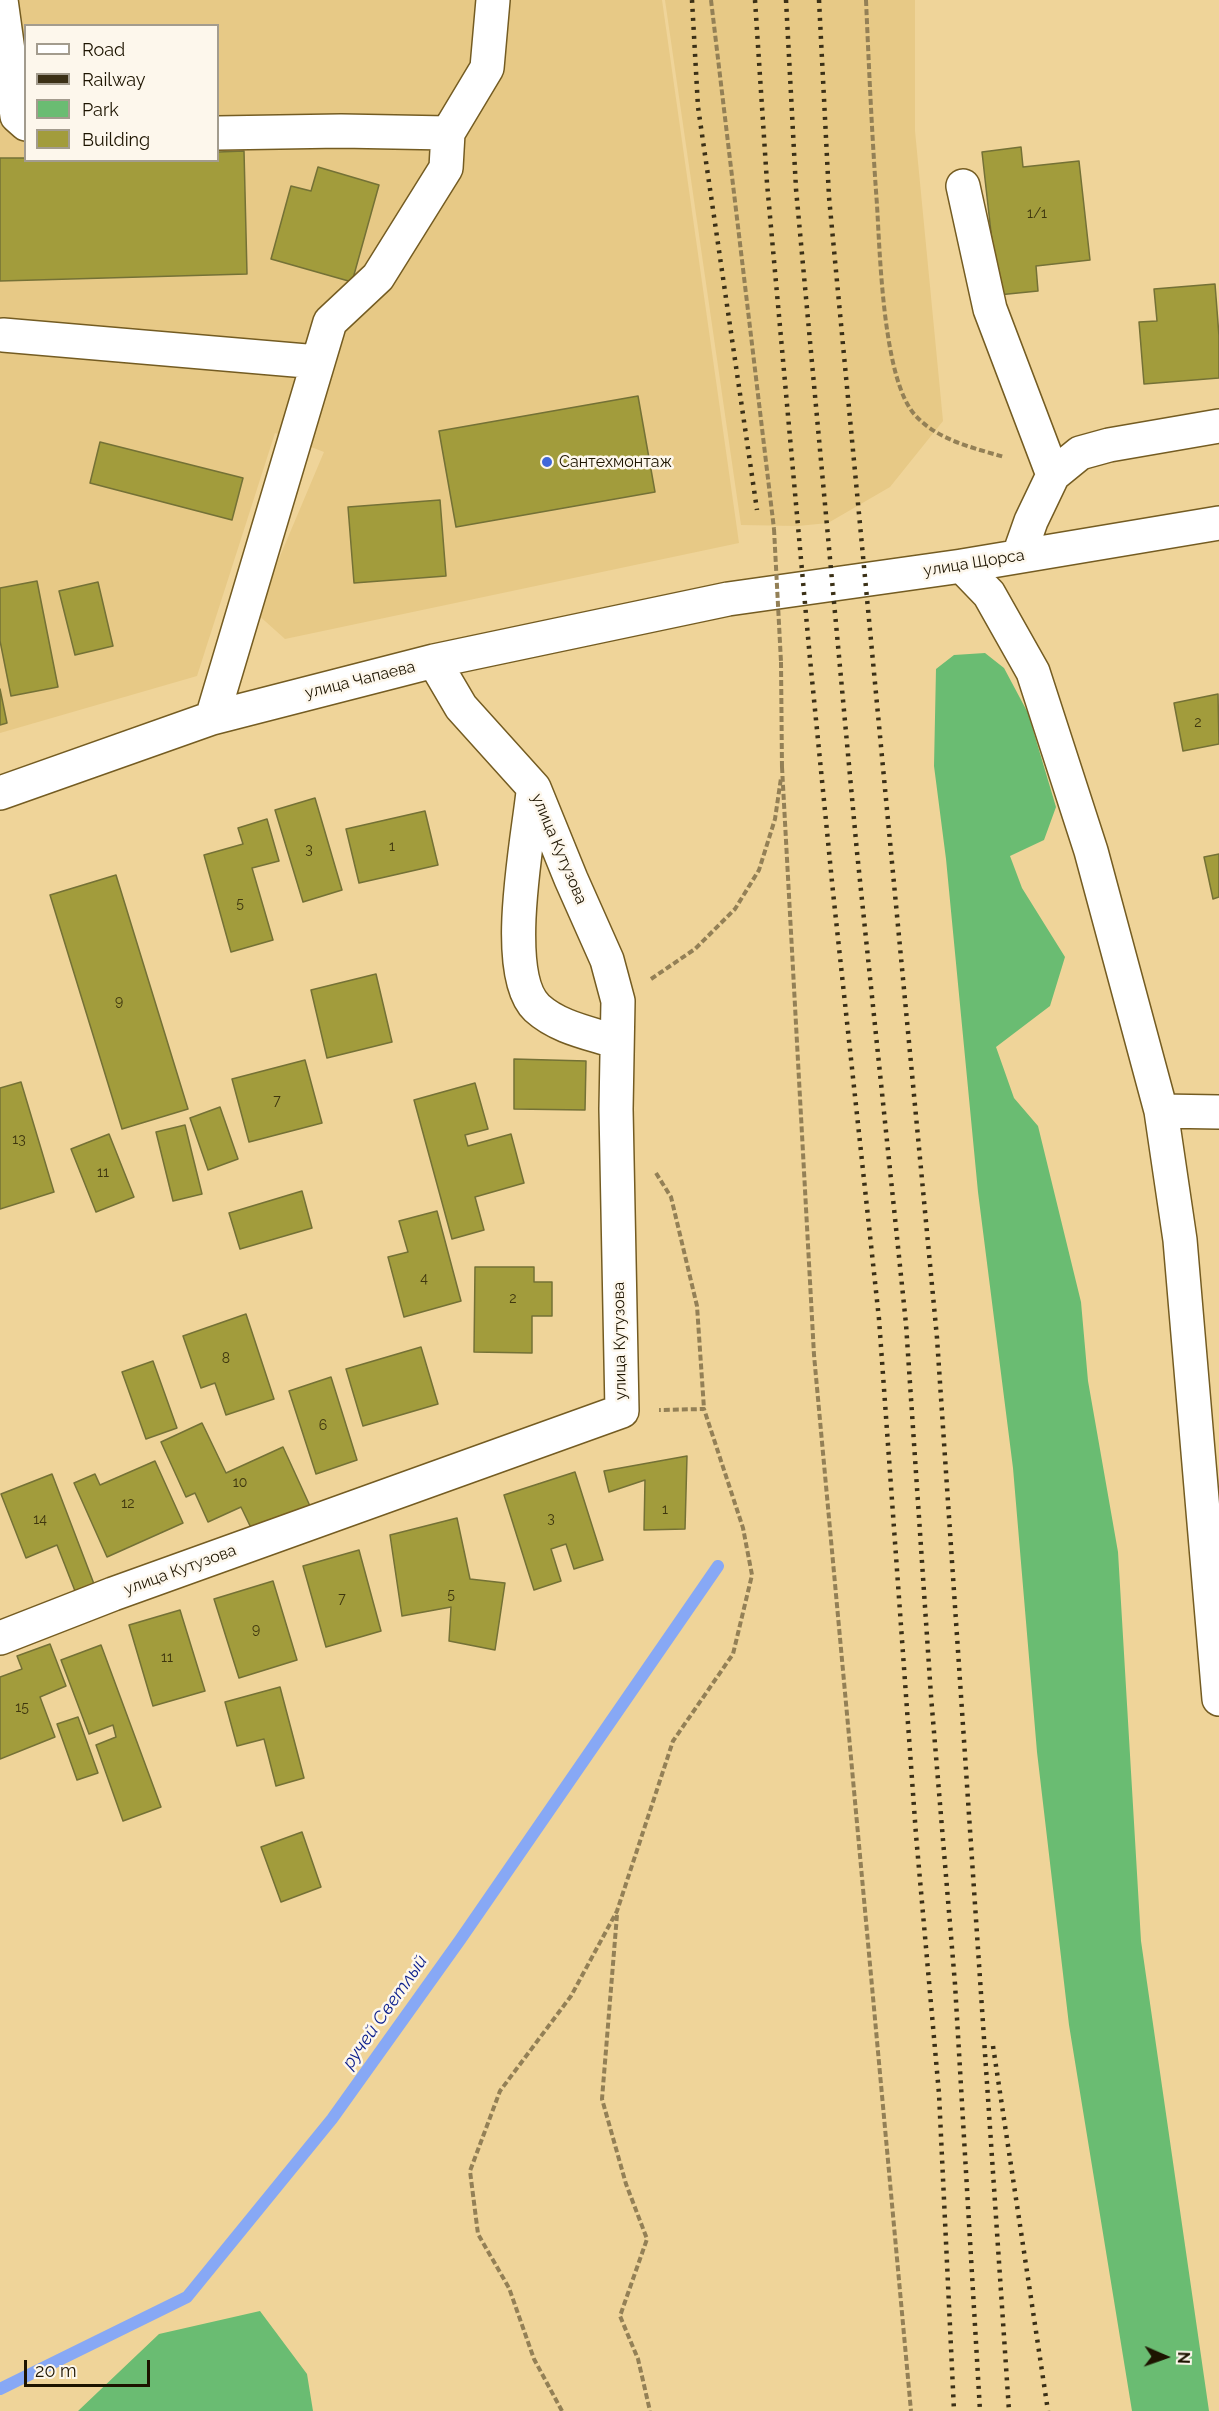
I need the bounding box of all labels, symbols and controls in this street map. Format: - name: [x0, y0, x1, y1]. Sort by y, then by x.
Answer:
- legend: [24, 24, 219, 162]
- text: Road: [82, 39, 125, 60]
- text: Railway: [82, 69, 146, 90]
- text: Park: [82, 99, 119, 120]
- text: Building: [82, 129, 150, 150]
- house number: 1/1: [1027, 206, 1047, 222]
- place label: Сантехмонтаж: [559, 452, 672, 472]
- marker: Сантехмонтаж: [540, 455, 554, 469]
- street label: улица Щорса: [922, 546, 1026, 580]
- street label: улица Чапаева: [303, 657, 417, 703]
- house number: 2: [1194, 715, 1202, 731]
- street label: улица Кутузова: [527, 791, 591, 907]
- house number: 1: [389, 839, 395, 855]
- house number: 3: [305, 842, 313, 858]
- house number: 5: [236, 896, 244, 912]
- house number: 9: [115, 994, 123, 1010]
- house number: 7: [273, 1093, 281, 1109]
- house number: 13: [12, 1132, 26, 1148]
- house number: 11: [97, 1165, 109, 1181]
- house number: 4: [420, 1271, 428, 1287]
- street label: улица Кутузова: [609, 1282, 631, 1400]
- house number: 2: [509, 1291, 517, 1307]
- house number: 8: [222, 1351, 230, 1367]
- house number: 6: [319, 1418, 327, 1434]
- house number: 10: [233, 1475, 247, 1491]
- house number: 12: [121, 1496, 135, 1512]
- house number: 1: [662, 1502, 668, 1518]
- house number: 3: [547, 1511, 555, 1527]
- house number: 14: [33, 1512, 47, 1528]
- street label: улица Кутузова: [121, 1541, 239, 1599]
- house number: 5: [447, 1587, 455, 1603]
- house number: 7: [338, 1591, 346, 1607]
- house number: 9: [252, 1622, 260, 1638]
- house number: 11: [161, 1650, 173, 1666]
- house number: 15: [15, 1700, 29, 1716]
- water label: ручей Светлый: [338, 1951, 432, 2073]
- north arrow: [1135, 2327, 1195, 2387]
- scale bar: [27, 2348, 153, 2386]
- text: N: [1174, 2351, 1193, 2364]
- text: 20 m: [35, 2360, 77, 2381]

